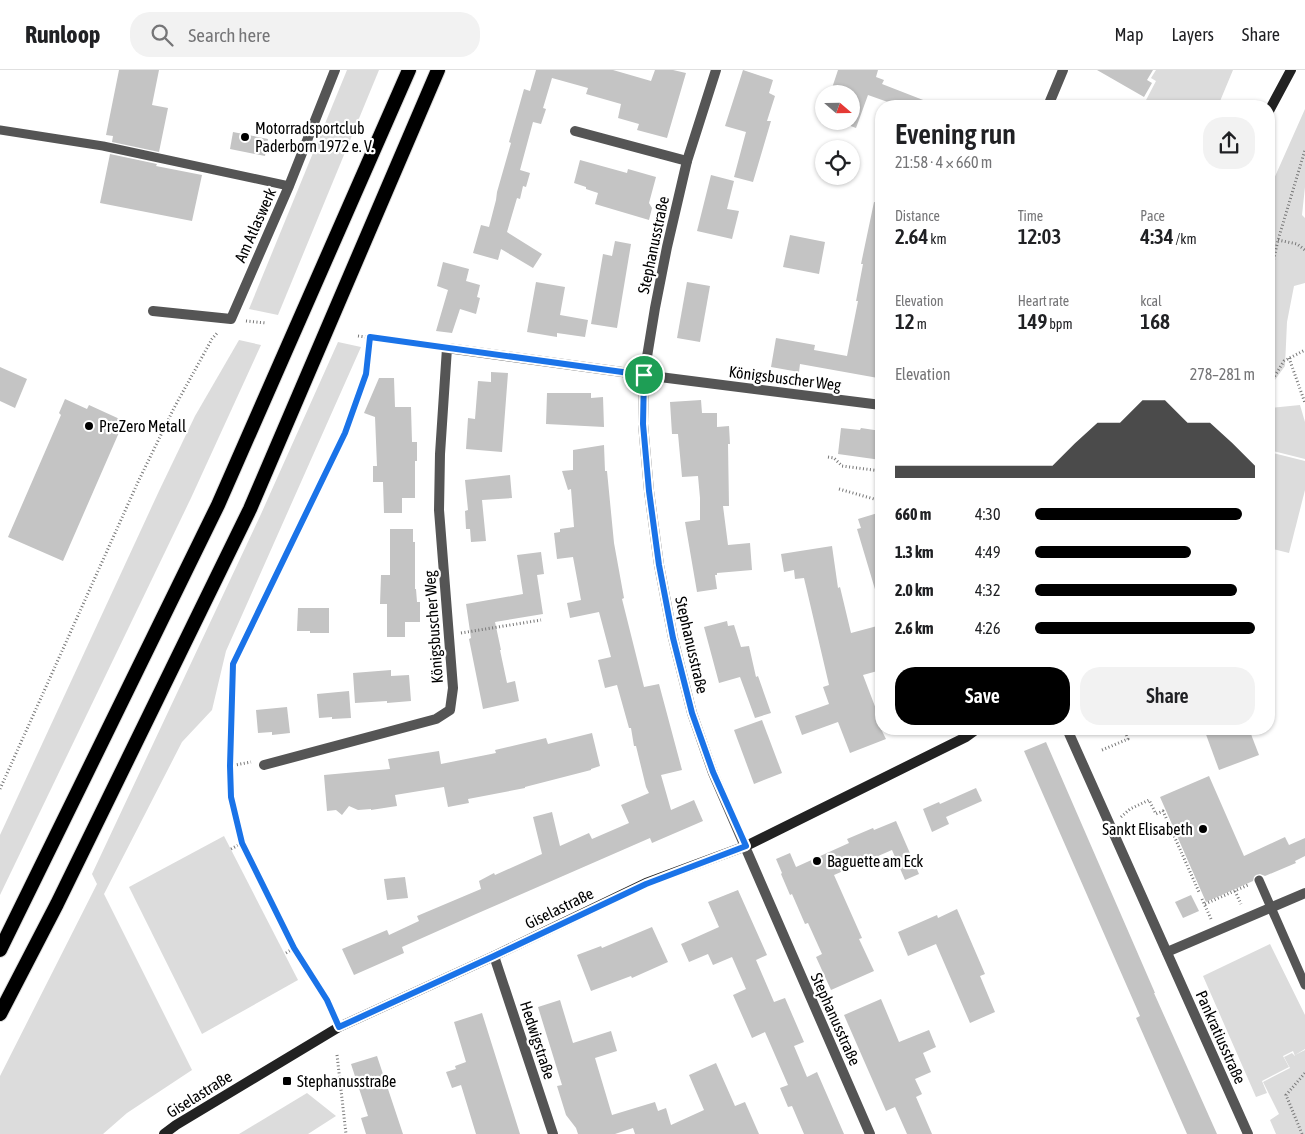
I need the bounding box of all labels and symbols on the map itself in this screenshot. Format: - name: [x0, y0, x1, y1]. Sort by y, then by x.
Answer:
- north arrow: [815, 85, 860, 130]
- place label: Motorradsportclub Paderborn 1972 e. V.: [255, 119, 374, 155]
- marker: Motorradsportclub Paderborn 1972 e. V.: [239, 131, 251, 143]
- street label: Am Atlaswerk: [231, 185, 279, 265]
- street label: Stephanusstraße: [634, 195, 673, 296]
- pin: [623, 354, 665, 396]
- street label: Königsbuscher Weg: [728, 362, 842, 395]
- place label: PreZero Metall: [99, 417, 187, 435]
- marker: PreZero Metall: [83, 420, 95, 432]
- street label: Königsbuscher Weg: [420, 570, 447, 684]
- street label: Stephanusstraße: [671, 595, 712, 696]
- place label: Sankt Elisabeth: [1102, 820, 1193, 838]
- marker: Sankt Elisabeth: [1197, 823, 1209, 835]
- place label: Baguette am Eck: [827, 852, 923, 871]
- marker: Baguette am Eck: [811, 855, 823, 867]
- street label: Giselastraße: [522, 884, 596, 932]
- street label: Stephanusstraße: [807, 970, 864, 1068]
- street label: Pankratiusstraße: [1192, 988, 1250, 1086]
- street label: Hedwigstraße: [516, 999, 559, 1082]
- street label: Giselastraße: [163, 1067, 235, 1121]
- place label: Stephanusstraße: [297, 1072, 396, 1091]
- marker: Stephanusstraße: [281, 1075, 293, 1087]

